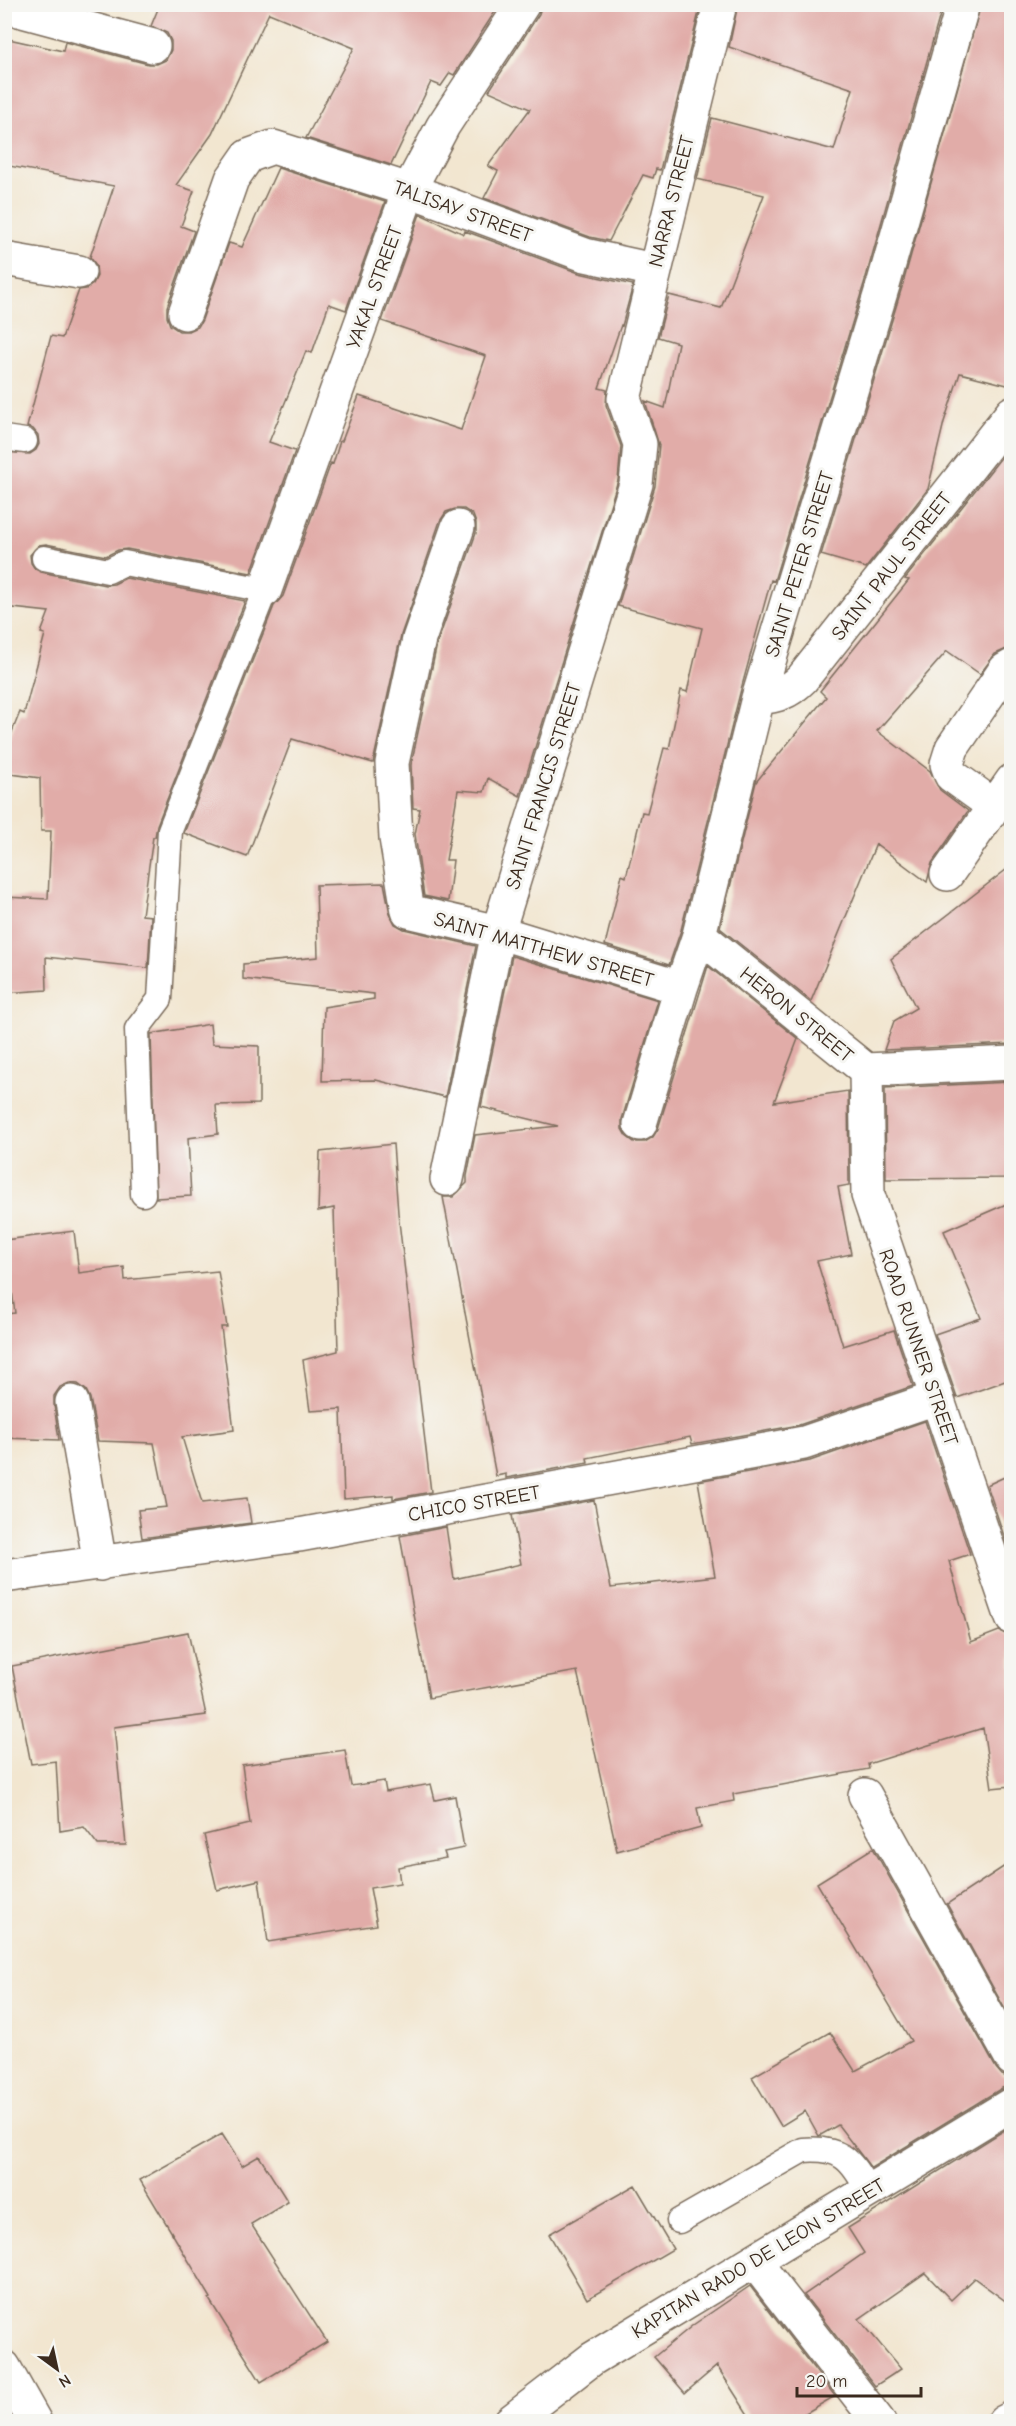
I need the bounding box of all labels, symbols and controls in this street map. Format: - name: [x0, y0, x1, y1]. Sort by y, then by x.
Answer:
- street label: NARRA STREET: [644, 132, 699, 269]
- street label: TALISAY STREET: [390, 176, 536, 247]
- street label: YAKAL STREET: [342, 222, 408, 352]
- street label: SAINT PETER STREET: [760, 468, 839, 660]
- street label: SAINT PAUL STREET: [827, 487, 957, 645]
- street label: SAINT FRANCIS STREET: [501, 680, 586, 892]
- street label: SAINT MATTHEW STREET: [431, 907, 657, 992]
- street label: HERON STREET: [735, 962, 858, 1067]
- street label: ROAD RUNNER STREET: [874, 1246, 963, 1449]
- street label: CHICO STREET: [406, 1480, 543, 1526]
- street label: KAPITAN RADO DE LEON STREET: [627, 2173, 890, 2343]
- north arrow: [27, 2339, 87, 2399]
- scale bar: [797, 2360, 922, 2398]
- text: N: [55, 2370, 74, 2391]
- text: 20 m: [806, 2371, 847, 2392]

